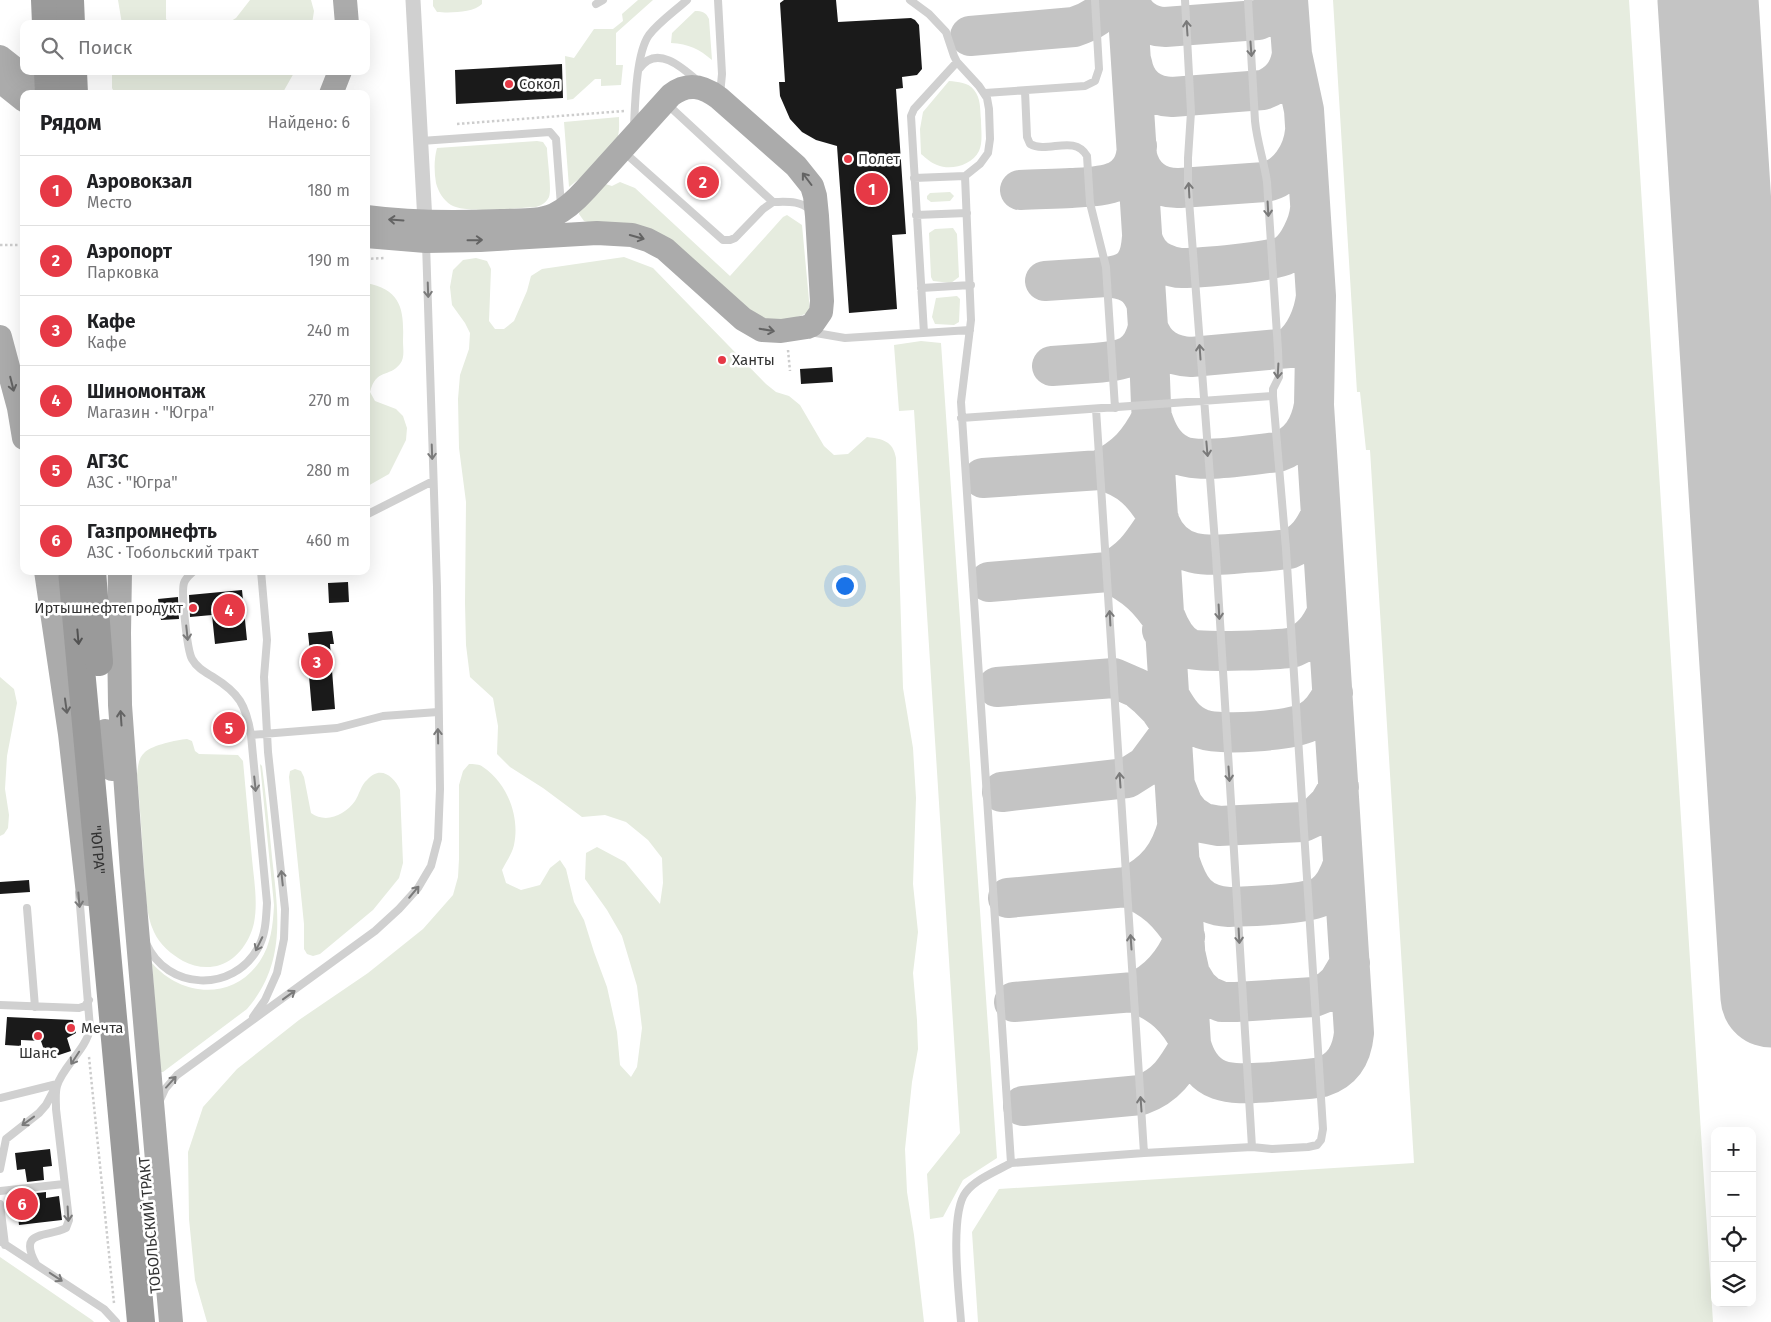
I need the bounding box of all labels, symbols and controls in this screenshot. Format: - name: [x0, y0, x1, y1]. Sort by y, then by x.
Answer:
- search box: [20, 20, 370, 75]
- one-way arrow: [1182, 20, 1191, 36]
- icon: search: [38, 34, 66, 62]
- text: Поиск: [78, 36, 132, 59]
- one-way arrow: [1246, 40, 1255, 56]
- place label: Сокол: [519, 75, 561, 93]
- marker: Сокол: [503, 78, 515, 90]
- text: Рядом: [40, 110, 101, 136]
- text: Найдено: 6: [268, 113, 350, 132]
- place label: Полет: [858, 150, 900, 168]
- marker: Полет: [842, 153, 854, 165]
- pin: 2: [687, 163, 719, 201]
- text: Аэровокзал: [87, 170, 192, 193]
- pin: 1: [856, 170, 888, 208]
- one-way arrow: [801, 173, 812, 186]
- text: 1: [52, 181, 60, 200]
- text: 180 m: [307, 181, 350, 200]
- one-way arrow: [1184, 182, 1193, 198]
- text: Место: [87, 193, 132, 212]
- one-way arrow: [1264, 201, 1273, 217]
- one-way arrow: [388, 216, 404, 225]
- one-way arrow: [628, 232, 644, 242]
- one-way arrow: [466, 235, 483, 245]
- text: Аэропорт: [87, 240, 172, 263]
- text: 2: [52, 251, 60, 270]
- text: 190 m: [308, 251, 350, 270]
- text: Парковка: [87, 263, 159, 282]
- one-way arrow: [423, 281, 432, 297]
- text: Кафе: [87, 310, 136, 333]
- text: 3: [52, 321, 60, 340]
- text: 240 m: [307, 321, 350, 340]
- one-way arrow: [758, 325, 774, 335]
- text: Кафе: [87, 333, 127, 352]
- one-way arrow: [1195, 345, 1204, 361]
- place label: Ханты: [732, 351, 775, 369]
- marker: Ханты: [716, 354, 728, 366]
- one-way arrow: [1274, 363, 1283, 379]
- one-way arrow: [8, 376, 17, 392]
- text: Шиномонтаж: [87, 380, 206, 403]
- text: 4: [51, 391, 61, 410]
- text: 270 m: [308, 391, 350, 410]
- text: Магазин · "Югра": [87, 403, 214, 422]
- one-way arrow: [1203, 441, 1212, 457]
- one-way arrow: [428, 444, 437, 460]
- text: АГЗС: [87, 450, 129, 473]
- text: 5: [52, 461, 60, 480]
- text: 280 m: [306, 461, 350, 480]
- text: АЗС · "Югра": [87, 473, 178, 492]
- text: Газпромнефть: [87, 520, 217, 543]
- text: 6: [51, 531, 61, 550]
- text: 460 m: [306, 531, 350, 550]
- text: АЗС · Тобольский тракт: [87, 543, 259, 562]
- your location: [832, 573, 858, 599]
- pin: 4: [213, 591, 245, 629]
- place label: Иртышнефтепродукт: [34, 599, 183, 617]
- marker: Иртышнефтепродукт: [187, 602, 199, 614]
- one-way arrow: [1214, 603, 1223, 619]
- one-way arrow: [1106, 610, 1115, 626]
- one-way arrow: [182, 625, 192, 641]
- one-way arrow: [74, 629, 83, 645]
- pin: 3: [301, 643, 333, 681]
- one-way arrow: [61, 698, 71, 714]
- pin: 5: [213, 709, 245, 747]
- one-way arrow: [116, 710, 126, 726]
- one-way arrow: [434, 728, 443, 744]
- one-way arrow: [1225, 765, 1234, 781]
- one-way arrow: [1116, 772, 1125, 788]
- one-way arrow: [251, 776, 260, 792]
- street label: "ЮГРА": [86, 825, 109, 875]
- one-way arrow: [277, 870, 287, 886]
- one-way arrow: [408, 886, 419, 899]
- one-way arrow: [75, 891, 84, 907]
- one-way arrow: [1235, 928, 1244, 944]
- one-way arrow: [1126, 934, 1135, 950]
- one-way arrow: [253, 937, 263, 952]
- one-way arrow: [282, 990, 296, 1000]
- place label: Мечта: [81, 1019, 123, 1037]
- marker: Мечта: [65, 1022, 77, 1034]
- marker: Шанс: [32, 1030, 44, 1042]
- place label: Шанс: [19, 1044, 57, 1062]
- one-way arrow: [69, 1050, 79, 1064]
- one-way arrow: [165, 1075, 177, 1088]
- one-way arrow: [1137, 1097, 1146, 1113]
- one-way arrow: [21, 1116, 35, 1126]
- map controls: [1711, 1127, 1756, 1307]
- button: +: [1711, 1127, 1756, 1172]
- street label: ТОБОЛЬСКИЙ ТРАКТ: [135, 1156, 165, 1294]
- button: −: [1711, 1172, 1756, 1217]
- pin: 6: [6, 1185, 38, 1223]
- one-way arrow: [63, 1206, 72, 1222]
- button: locate: [1711, 1217, 1756, 1262]
- button: layers: [1711, 1262, 1756, 1307]
- one-way arrow: [48, 1273, 62, 1283]

